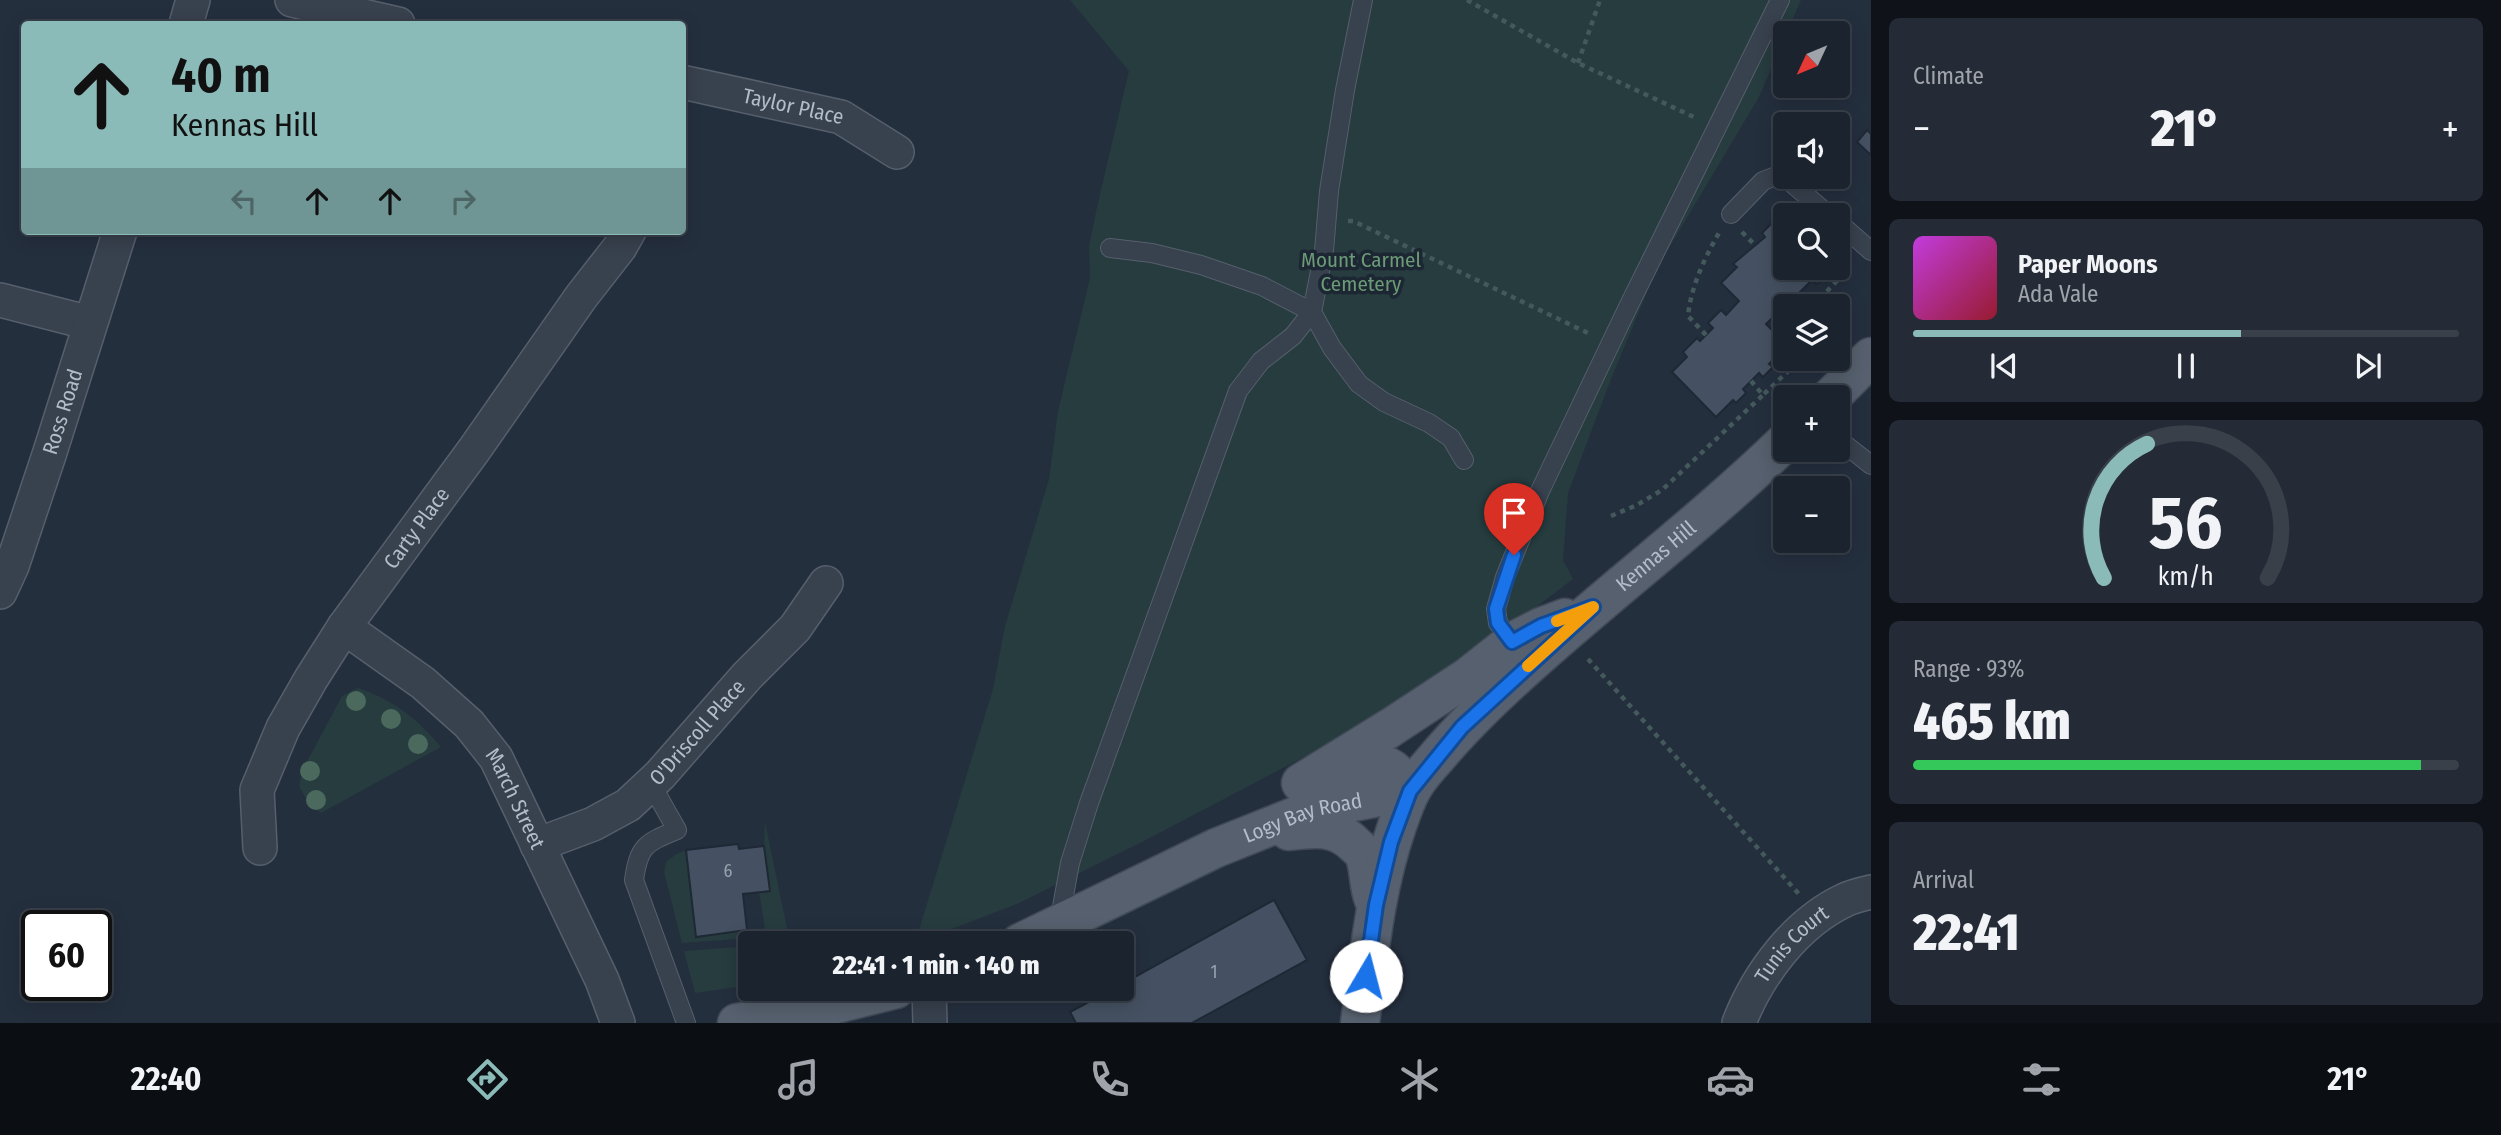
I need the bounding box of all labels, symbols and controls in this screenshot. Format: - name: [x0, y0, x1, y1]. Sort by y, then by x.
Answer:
- north arrow: [1773, 21, 1850, 98]
- map controls: [1773, 21, 1850, 553]
- text: 40 m: [171, 46, 271, 105]
- icon: ahead: [56, 49, 147, 140]
- text: Climate: [1913, 62, 1984, 90]
- street label: Taylor Place: [741, 83, 846, 130]
- text: 21°: [2151, 97, 2221, 160]
- text: Kennas Hill: [171, 106, 318, 144]
- text: −: [1913, 106, 1930, 152]
- text: +: [2442, 106, 2459, 152]
- button: sound: [1773, 112, 1850, 189]
- icon: left: [225, 182, 263, 220]
- icon: ahead: [298, 182, 336, 220]
- icon: ahead: [371, 182, 409, 220]
- icon: right: [444, 182, 482, 220]
- button: search: [1773, 203, 1850, 280]
- park label: Mount Carmel Cemetery: [1301, 247, 1421, 297]
- text: Paper Moons: [2018, 249, 2158, 280]
- text: Ada Vale: [2018, 280, 2098, 308]
- button: layers: [1773, 294, 1850, 371]
- icon: previous: [1985, 347, 2023, 385]
- icon: pause: [2167, 347, 2205, 385]
- icon: next: [2349, 347, 2387, 385]
- street label: Ross Road: [37, 366, 88, 458]
- button: +: [1773, 385, 1850, 462]
- button: −: [1773, 476, 1850, 553]
- text: 56: [2149, 480, 2223, 567]
- street label: Carty Place: [378, 482, 455, 574]
- pin: [1484, 483, 1544, 555]
- icon: arrive: [1495, 494, 1533, 532]
- street label: Kennas Hill: [1611, 515, 1702, 597]
- text: km/h: [2158, 561, 2214, 591]
- text: Range · 93%: [1913, 655, 2024, 683]
- street label: O'Driscoll Place: [644, 674, 751, 791]
- text: 465 km: [1913, 690, 2071, 753]
- street label: March Street: [480, 743, 551, 853]
- street label: Logy Bay Road: [1239, 788, 1364, 849]
- house number: 6: [724, 860, 733, 882]
- text: Arrival: [1913, 866, 1974, 894]
- street label: Tunis Court: [1749, 900, 1833, 987]
- text: 22:41: [1913, 901, 2020, 964]
- speed limit sign: 60: [21, 910, 112, 1001]
- position arrow: [1329, 939, 1403, 1013]
- text: 22:41 · 1 min · 140 m: [832, 950, 1040, 981]
- house number: 1: [1210, 961, 1218, 983]
- icon: directions: [463, 1055, 512, 1104]
- icon: music: [774, 1055, 823, 1104]
- icon: phone: [1085, 1055, 1134, 1104]
- icon: climate: [1395, 1055, 1444, 1104]
- icon: car: [1706, 1055, 1755, 1104]
- icon: filters: [2017, 1055, 2066, 1104]
- text: 22:40: [131, 1060, 202, 1098]
- text: 21°: [2327, 1060, 2370, 1098]

